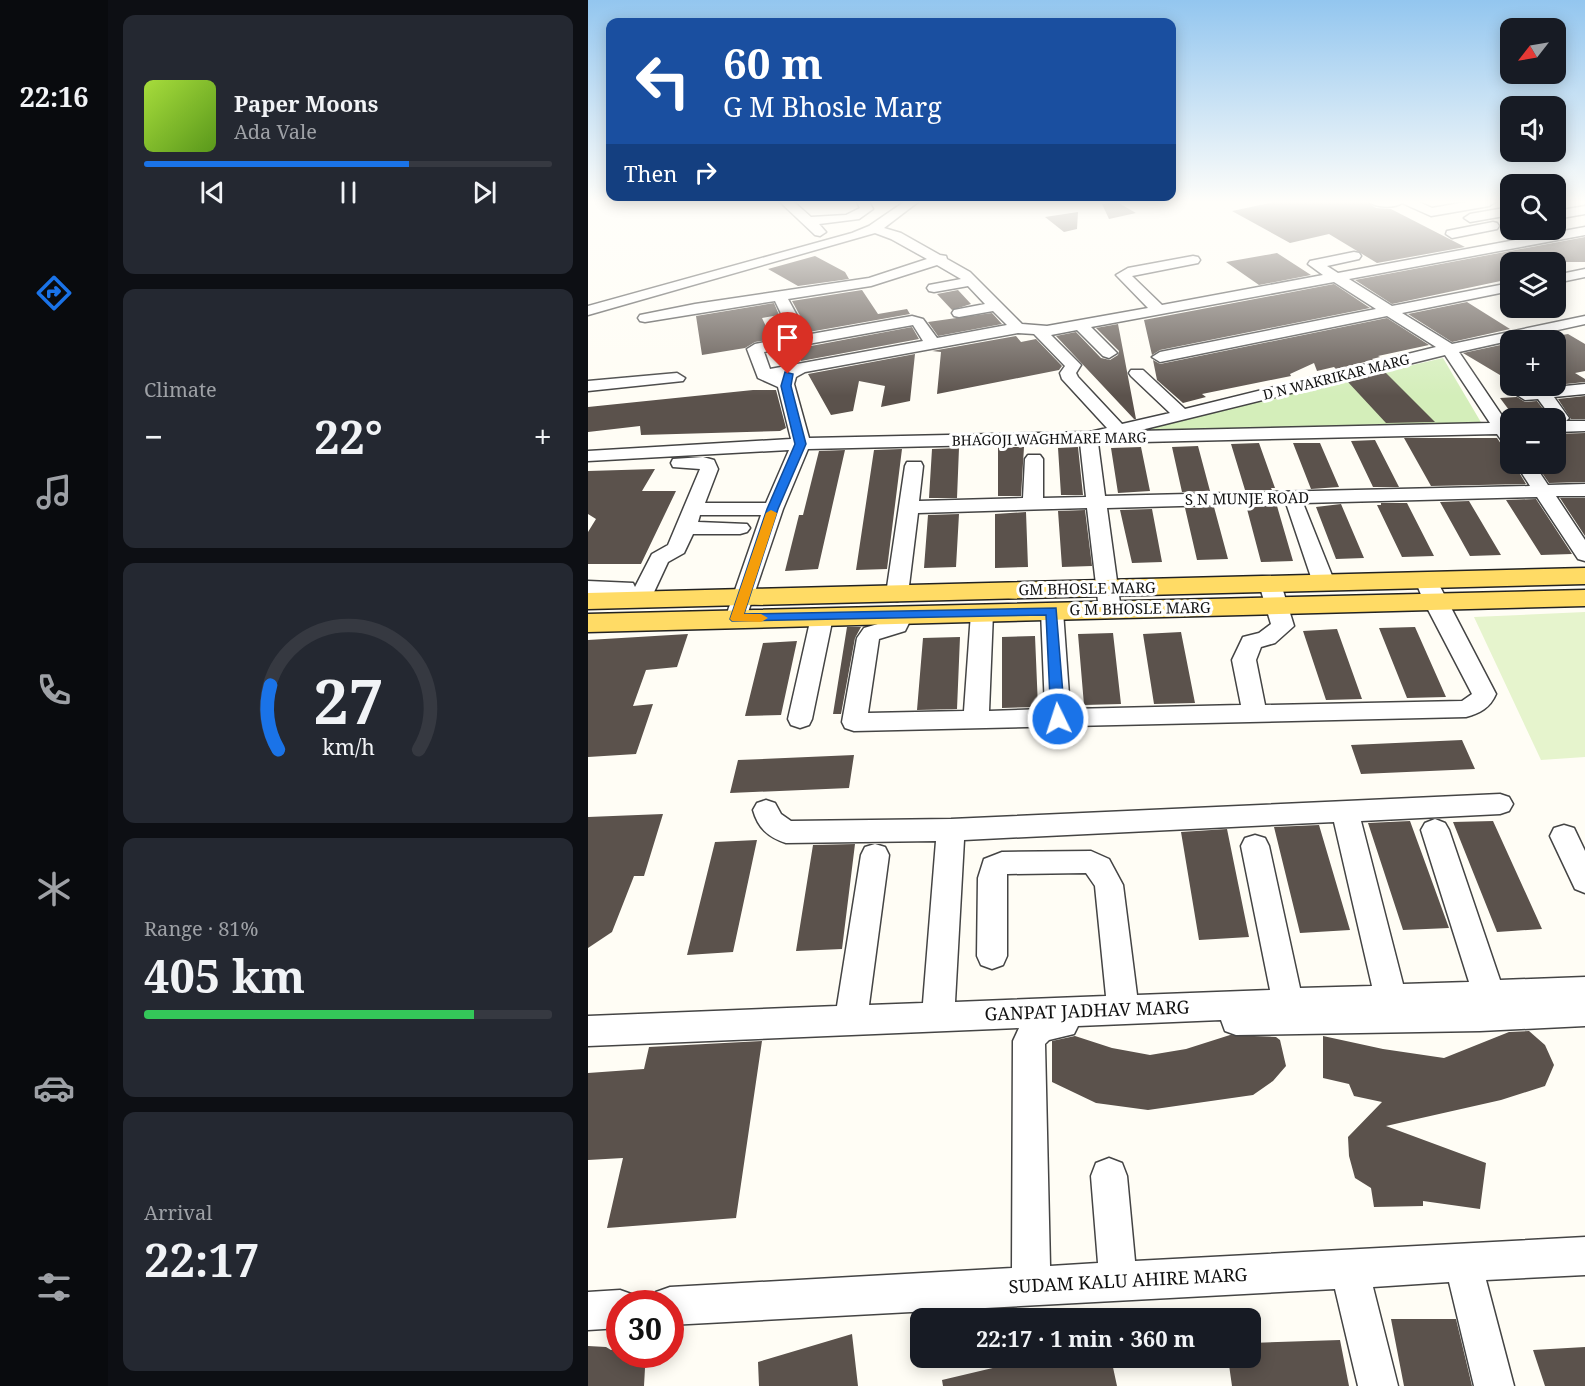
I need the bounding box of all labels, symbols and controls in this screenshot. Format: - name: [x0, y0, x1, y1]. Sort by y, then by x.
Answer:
- north arrow: [1500, 18, 1566, 84]
- map controls: [1500, 18, 1566, 474]
- text: 60 m: [723, 34, 823, 91]
- icon: left: [624, 42, 702, 120]
- text: 22:16: [19, 78, 89, 115]
- text: Paper Moons: [234, 88, 378, 118]
- text: G M Bhosle Marg: [723, 88, 942, 125]
- button: sound: [1500, 96, 1566, 162]
- text: Ada Vale: [234, 118, 317, 145]
- icon: right: [689, 156, 722, 189]
- text: Then: [624, 158, 677, 188]
- button: search: [1500, 174, 1566, 240]
- icon: previous: [196, 176, 229, 209]
- icon: pause: [332, 176, 365, 209]
- icon: next: [468, 176, 501, 209]
- button: layers: [1500, 252, 1566, 318]
- icon: directions: [33, 272, 75, 314]
- pin: [762, 312, 813, 374]
- icon: arrive: [771, 321, 804, 354]
- button: +: [1500, 330, 1566, 396]
- street label: D N WAKRIKAR MARG: [1261, 349, 1411, 404]
- text: Climate: [144, 376, 217, 403]
- text: 22°: [314, 406, 383, 467]
- button: −: [1500, 408, 1566, 474]
- text: −: [144, 414, 163, 459]
- text: +: [534, 414, 552, 459]
- street label: BHAGOJI WAGHMARE MARG: [951, 427, 1147, 450]
- icon: music: [33, 471, 75, 513]
- street label: S N MUNJE ROAD: [1185, 487, 1309, 509]
- street label: GM BHOSLE MARG: [1018, 577, 1156, 599]
- street label: G M BHOSLE MARG: [1069, 597, 1211, 619]
- text: 27: [313, 657, 383, 742]
- icon: phone: [33, 669, 75, 711]
- position arrow: [1026, 687, 1090, 751]
- text: km/h: [322, 732, 375, 761]
- icon: climate: [33, 868, 75, 910]
- text: Range · 81%: [144, 915, 258, 942]
- text: 405 km: [144, 945, 305, 1006]
- street label: GANPAT JADHAV MARG: [984, 994, 1190, 1026]
- icon: car: [33, 1067, 75, 1109]
- text: Arrival: [144, 1199, 212, 1226]
- text: 22:17: [144, 1229, 259, 1290]
- street label: SUDAM KALU AHIRE MARG: [1008, 1262, 1248, 1298]
- icon: filters: [33, 1266, 75, 1308]
- speed limit sign: 30: [606, 1290, 684, 1368]
- text: 22:17 · 1 min · 360 m: [976, 1323, 1195, 1353]

